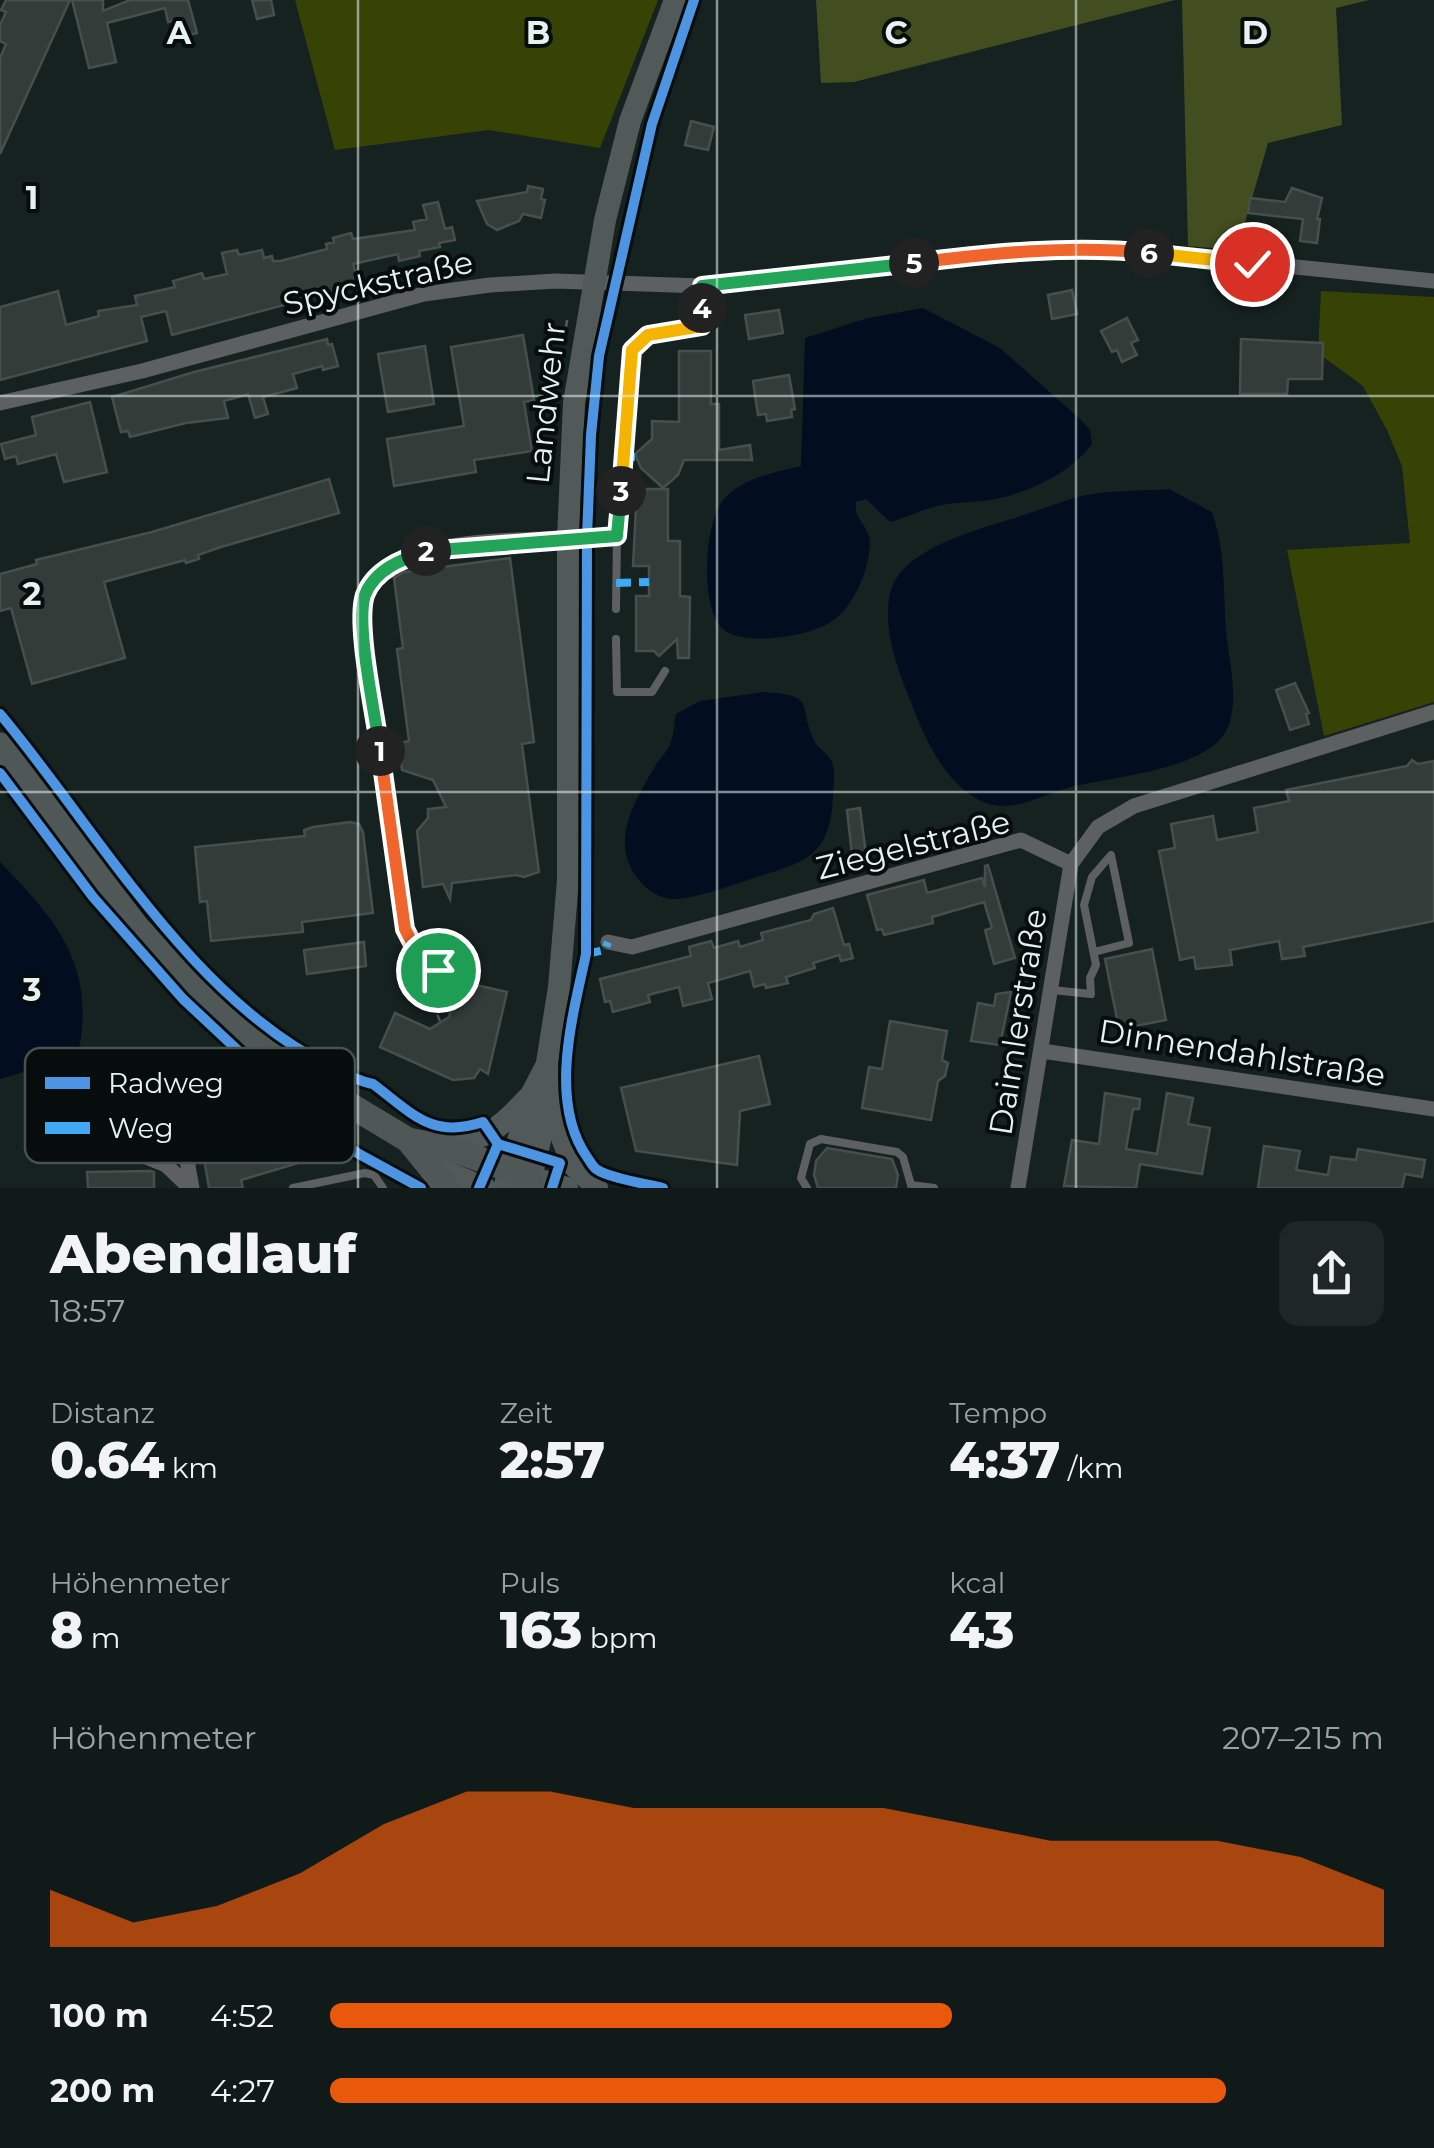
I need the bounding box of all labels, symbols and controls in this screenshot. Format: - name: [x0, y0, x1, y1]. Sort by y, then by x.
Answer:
- text: A: [166, 13, 192, 52]
- text: B: [526, 13, 550, 52]
- text: C: [884, 13, 908, 52]
- text: D: [1242, 13, 1268, 52]
- text: 1: [26, 178, 38, 217]
- pin: [1210, 222, 1295, 307]
- pin: 6: [1124, 228, 1174, 278]
- text: 6: [1140, 236, 1158, 270]
- icon: check: [1225, 237, 1280, 292]
- pin: 5: [889, 238, 939, 288]
- street label: Spyckstraße: [279, 242, 477, 323]
- text: 5: [906, 246, 922, 280]
- pin: 4: [677, 283, 727, 333]
- text: 4: [692, 291, 712, 325]
- street label: Landwehr: [518, 320, 573, 486]
- pin: 3: [596, 466, 646, 516]
- text: 3: [613, 474, 629, 508]
- pin: 2: [401, 526, 451, 576]
- text: 2: [418, 534, 434, 568]
- text: 2: [23, 574, 41, 613]
- pin: 1: [355, 726, 405, 776]
- text: 1: [375, 734, 385, 768]
- street label: Ziegelstraße: [812, 802, 1014, 887]
- street label: Daimlerstraße: [980, 906, 1055, 1138]
- pin: [396, 928, 481, 1013]
- icon: arrive: [411, 943, 466, 998]
- text: 3: [22, 970, 41, 1009]
- street label: Dinnendahlstraße: [1096, 1011, 1388, 1094]
- legend: [25, 1048, 355, 1163]
- text: Radweg: [108, 1066, 224, 1100]
- text: Weg: [108, 1111, 174, 1145]
- text: Abendlauf: [50, 1220, 356, 1287]
- button: share: [1279, 1221, 1384, 1326]
- text: 18:57: [50, 1291, 125, 1330]
- text: Distanz: [50, 1396, 155, 1430]
- text: Zeit: [500, 1396, 553, 1430]
- text: Tempo: [949, 1396, 1047, 1430]
- text: 0.64: [50, 1430, 164, 1491]
- text: 2:57: [500, 1430, 605, 1491]
- text: 4:37: [949, 1430, 1060, 1491]
- text: km: [164, 1451, 218, 1485]
- text: /km: [1060, 1451, 1123, 1485]
- text: Höhenmeter: [50, 1566, 231, 1600]
- text: Puls: [500, 1566, 560, 1600]
- text: kcal: [949, 1566, 1005, 1600]
- text: 8: [50, 1600, 83, 1661]
- text: 163: [500, 1600, 583, 1661]
- text: 43: [949, 1600, 1014, 1661]
- text: m: [83, 1621, 121, 1655]
- text: bpm: [583, 1621, 658, 1655]
- text: Höhenmeter: [50, 1718, 257, 1757]
- text: 207–215 m: [1222, 1718, 1384, 1757]
- text: 100 m: [50, 1996, 149, 2035]
- text: 4:52: [210, 1996, 274, 2035]
- text: 200 m: [50, 2071, 155, 2110]
- text: 4:27: [210, 2071, 275, 2110]

